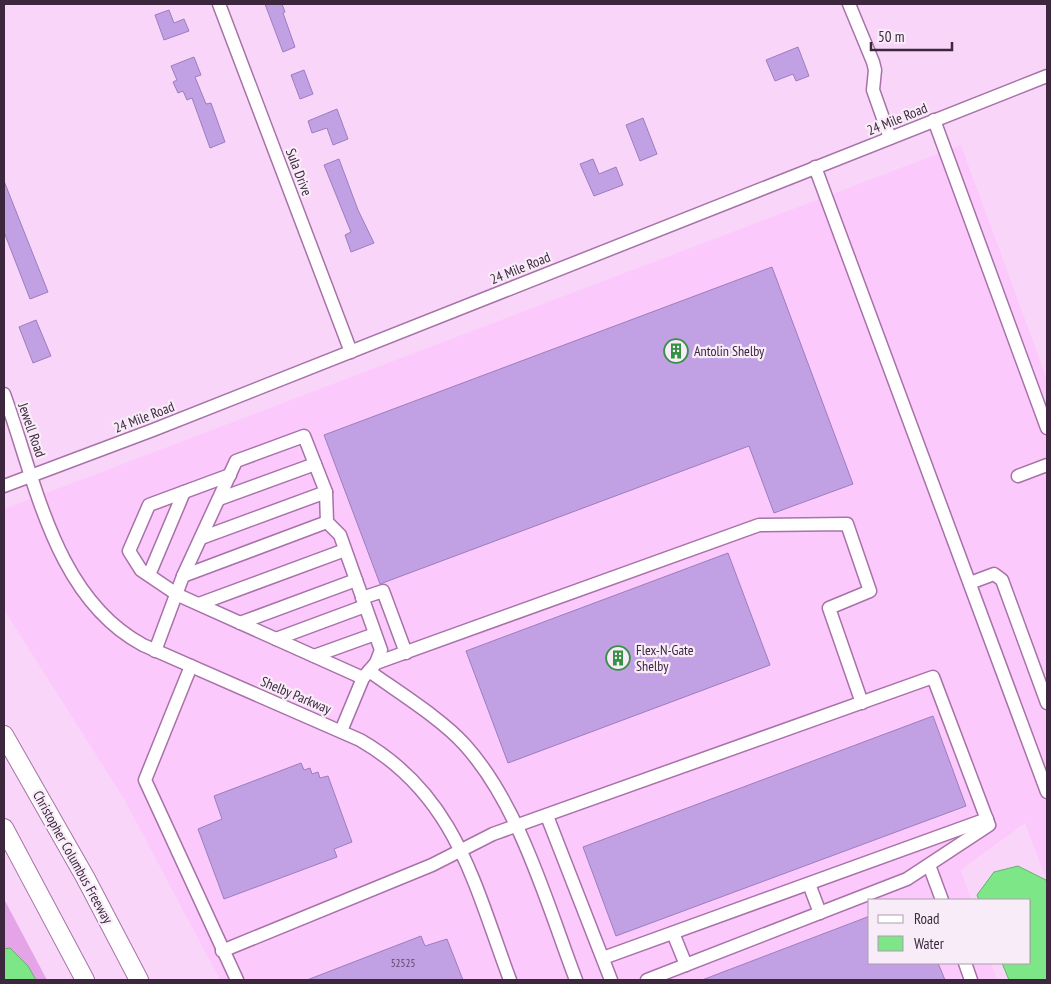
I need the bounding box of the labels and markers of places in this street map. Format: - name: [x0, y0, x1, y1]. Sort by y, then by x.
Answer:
- building icon: Antolin Shelby: [663, 338, 689, 364]
- place label: Antolin Shelby: [694, 342, 765, 360]
- place label: Flex-N-Gate Shelby: [636, 641, 694, 675]
- building icon: Flex-N-Gate Shelby: [605, 645, 631, 671]

